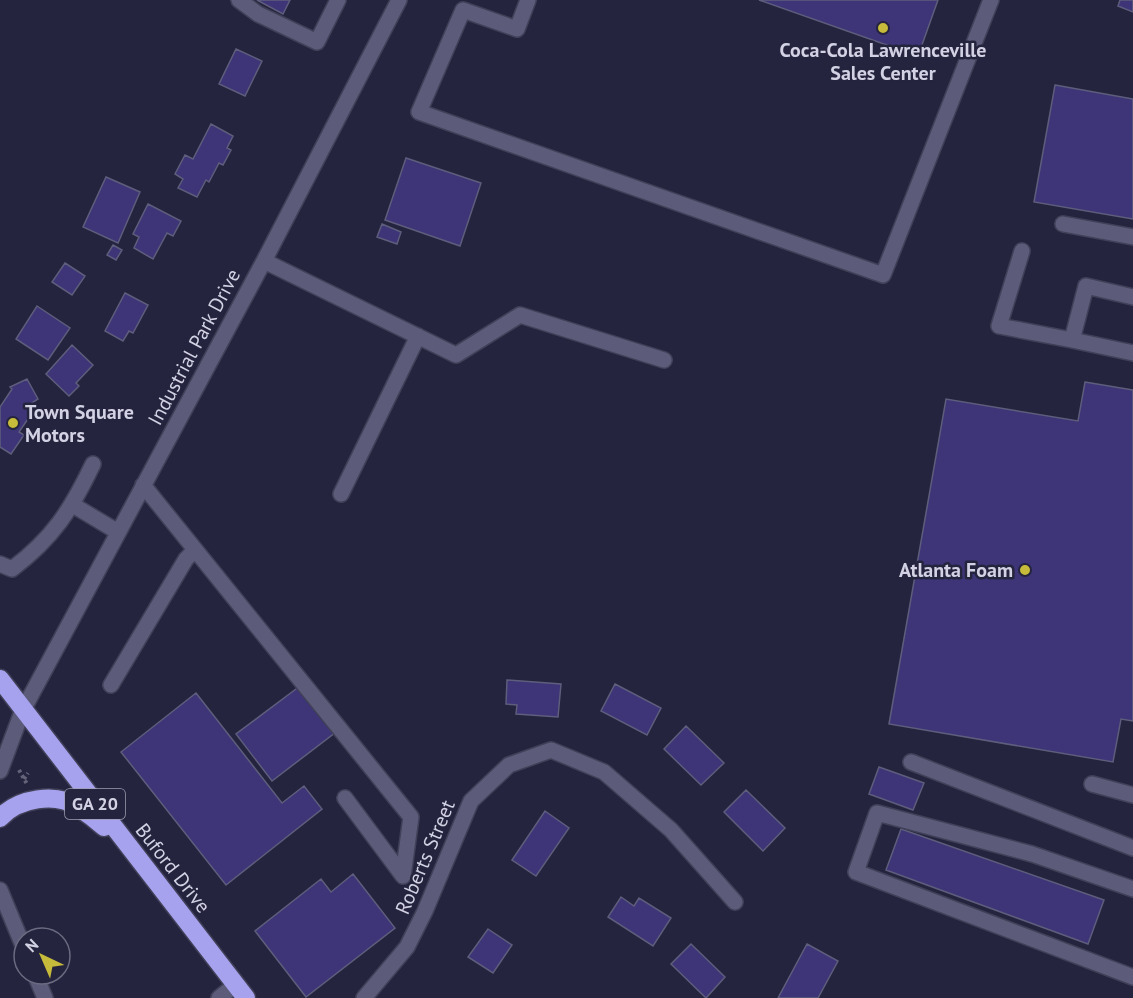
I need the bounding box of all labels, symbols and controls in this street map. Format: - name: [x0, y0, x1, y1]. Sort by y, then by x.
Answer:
- marker: Coca-Cola Lawrenceville Sales Center: [876, 21, 890, 35]
- place label: Coca-Cola Lawrenceville Sales Center: [780, 37, 986, 86]
- street label: Industrial Park Drive: [142, 264, 246, 430]
- place label: Town Square Motors: [25, 399, 134, 448]
- marker: Town Square Motors: [6, 416, 20, 430]
- place label: Atlanta Foam: [899, 557, 1013, 583]
- marker: Atlanta Foam: [1018, 563, 1032, 577]
- road number: GA 20: [65, 789, 125, 819]
- street label: Roberts Street: [389, 796, 461, 918]
- street label: Buford Drive: [130, 818, 216, 918]
- north arrow: [12, 926, 72, 986]
- text: N: [21, 934, 42, 956]

